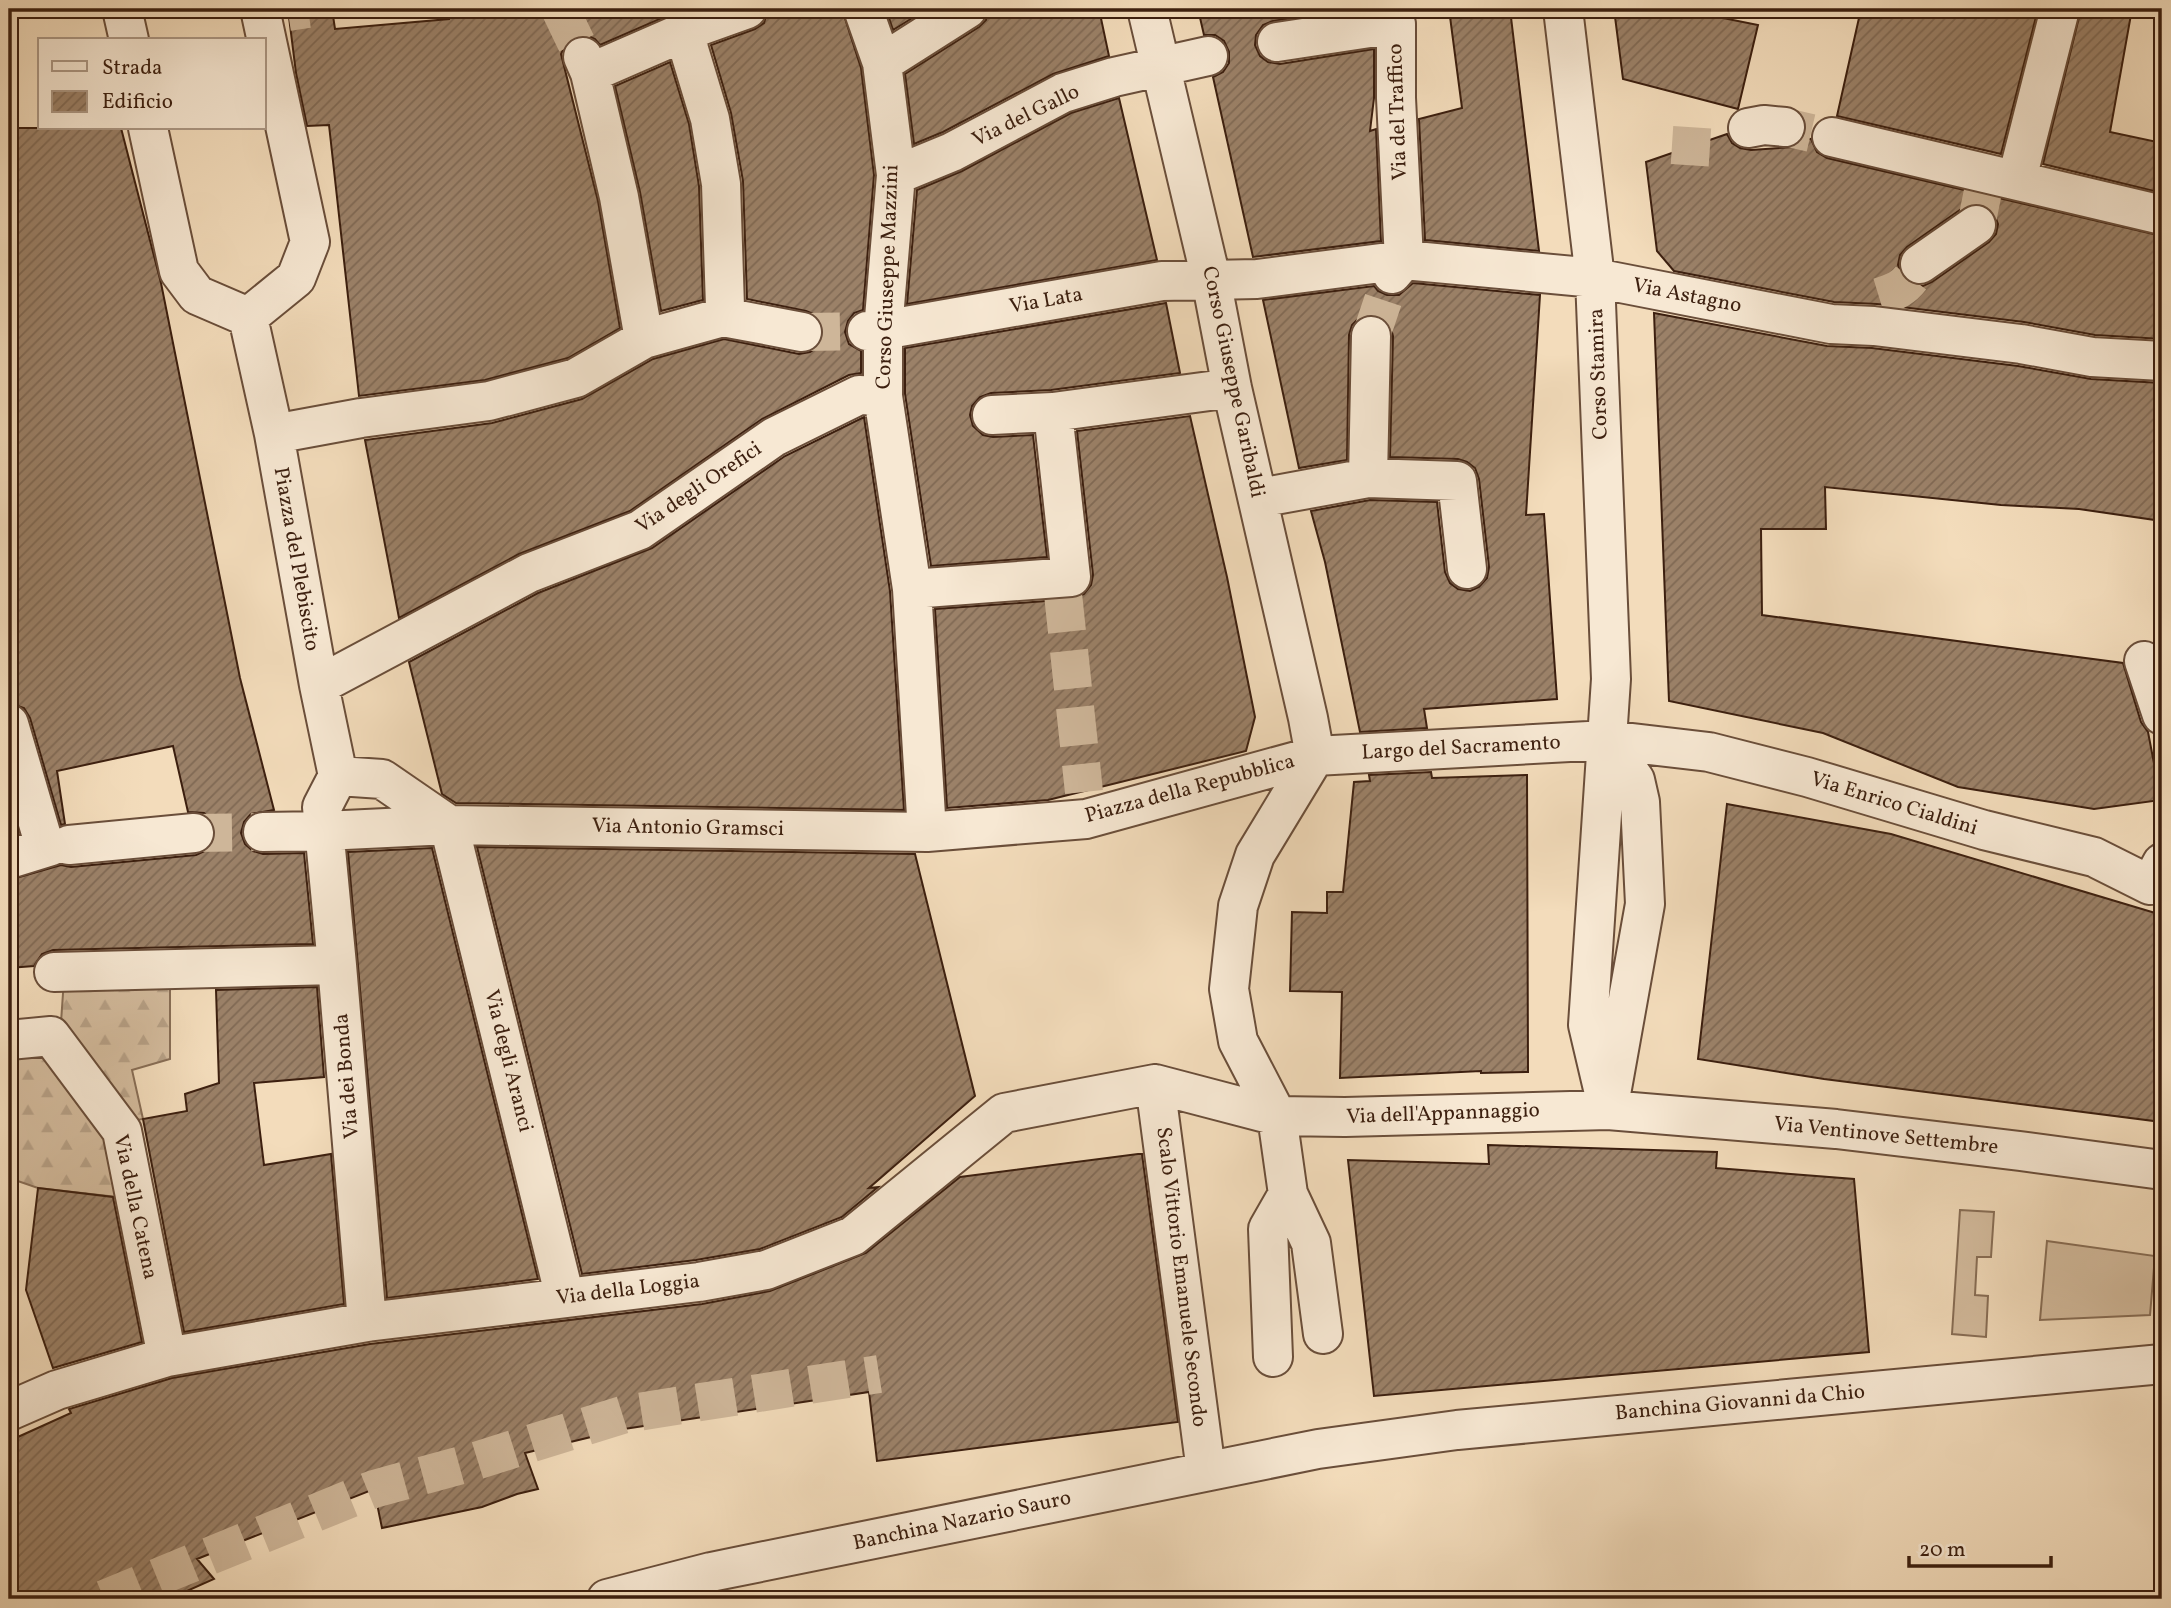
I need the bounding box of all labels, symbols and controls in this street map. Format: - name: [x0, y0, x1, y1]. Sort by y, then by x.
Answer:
- legend: [38, 38, 266, 130]
- street label: Via del Traffico: [1381, 43, 1415, 181]
- text: Strada: [102, 54, 163, 83]
- street label: Via del Gallo: [967, 78, 1085, 154]
- text: Edificio: [102, 88, 173, 117]
- street label: Corso Giuseppe Mazzini: [870, 164, 906, 390]
- street label: Corso Giuseppe Garibaldi: [1194, 264, 1272, 500]
- street label: Via Astagno: [1630, 271, 1744, 321]
- street label: Via Lata: [1007, 280, 1085, 322]
- street label: Corso Stamira: [1582, 308, 1616, 440]
- street label: Via degli Orefici: [630, 435, 768, 541]
- street label: Piazza del Plebiscito: [266, 465, 326, 653]
- street label: Largo del Sacramento: [1361, 728, 1561, 768]
- street label: Piazza della Repubblica: [1082, 747, 1298, 831]
- street label: Via Enrico Cialdini: [1807, 765, 1981, 843]
- street label: Via Antonio Gramsci: [592, 812, 784, 844]
- street label: Via degli Aranci: [476, 987, 540, 1135]
- street label: Via dei Bonda: [327, 1012, 367, 1140]
- street label: Via dell'Appannaggio: [1346, 1096, 1540, 1132]
- street label: Via Ventinove Settembre: [1772, 1110, 2000, 1162]
- street label: Scalo Vittorio Emanuele Secondo: [1148, 1125, 1214, 1429]
- street label: Via della Catena: [106, 1132, 164, 1282]
- street label: Via della Loggia: [555, 1267, 701, 1313]
- street label: Banchina Giovanni da Chio: [1614, 1378, 1866, 1428]
- street label: Banchina Nazario Sauro: [850, 1484, 1074, 1558]
- scale bar: [1909, 1524, 2050, 1568]
- text: 20 m: [1919, 1536, 1965, 1565]

